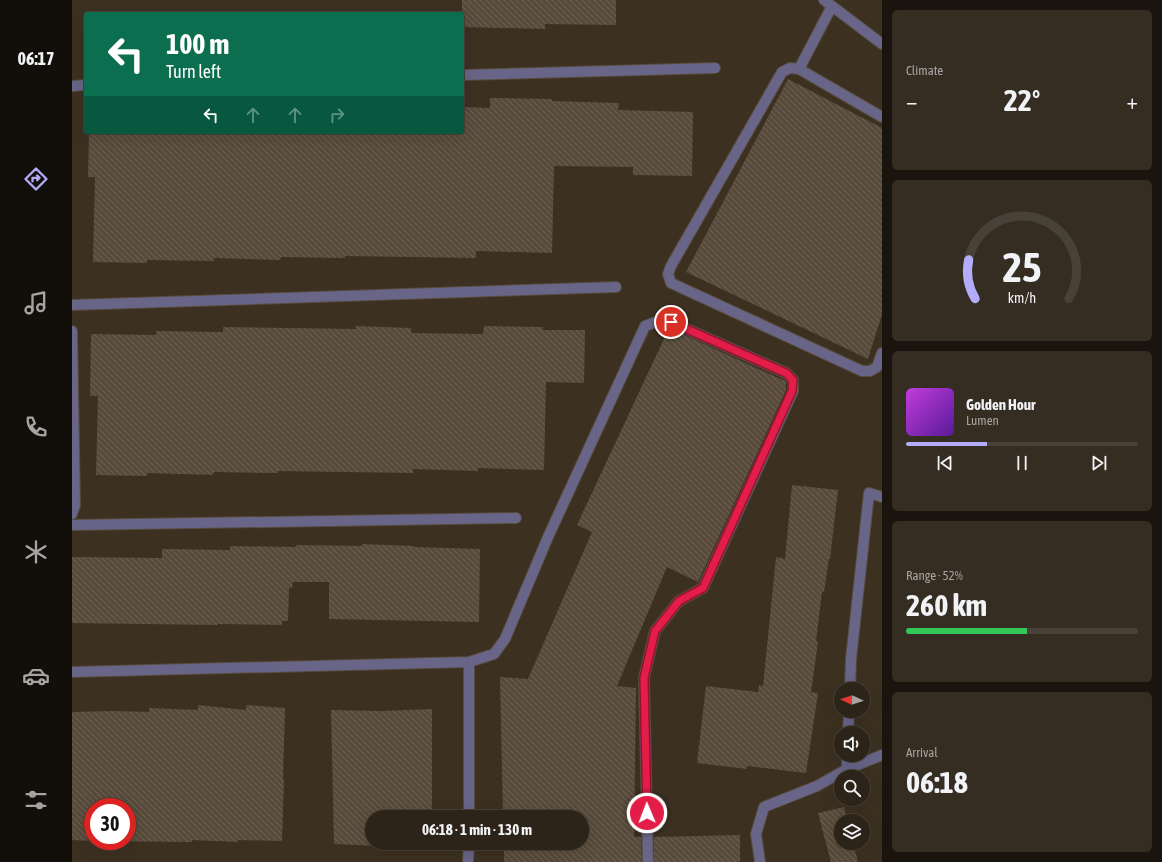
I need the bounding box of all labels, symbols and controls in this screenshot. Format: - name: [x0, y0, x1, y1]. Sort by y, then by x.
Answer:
- icon: left: [100, 28, 152, 80]
- text: 100 m: [166, 28, 229, 60]
- text: 06:17: [17, 48, 55, 69]
- text: Turn left: [166, 61, 221, 82]
- text: Climate: [906, 63, 943, 78]
- text: 22°: [1004, 83, 1040, 117]
- text: −: [906, 88, 917, 114]
- text: +: [1127, 88, 1138, 114]
- icon: left: [200, 104, 222, 126]
- icon: ahead: [242, 104, 264, 126]
- icon: ahead: [284, 104, 306, 126]
- icon: right: [326, 104, 348, 126]
- icon: directions: [22, 165, 50, 193]
- text: 25: [1002, 242, 1042, 290]
- icon: music: [22, 289, 50, 317]
- text: km/h: [1008, 289, 1036, 305]
- pin: [654, 305, 688, 339]
- icon: arrive: [660, 311, 682, 333]
- text: Golden Hour: [966, 396, 1036, 413]
- icon: phone: [22, 413, 50, 441]
- text: Lumen: [966, 413, 999, 428]
- icon: previous: [934, 452, 956, 474]
- icon: pause: [1011, 452, 1033, 474]
- icon: next: [1088, 452, 1110, 474]
- icon: climate: [22, 538, 50, 566]
- text: Range · 52%: [906, 568, 963, 583]
- text: 260 km: [906, 588, 987, 622]
- icon: car: [22, 662, 50, 690]
- north arrow: [834, 682, 870, 718]
- map controls: [834, 682, 870, 850]
- button: sound: [834, 726, 870, 762]
- text: Arrival: [906, 745, 938, 760]
- text: 06:18: [906, 765, 968, 799]
- button: search: [834, 770, 870, 806]
- icon: filters: [22, 786, 50, 814]
- position arrow: [626, 792, 668, 834]
- speed limit sign: 30: [84, 798, 136, 850]
- button: layers: [834, 814, 870, 850]
- text: 06:18 · 1 min · 130 m: [422, 821, 532, 838]

